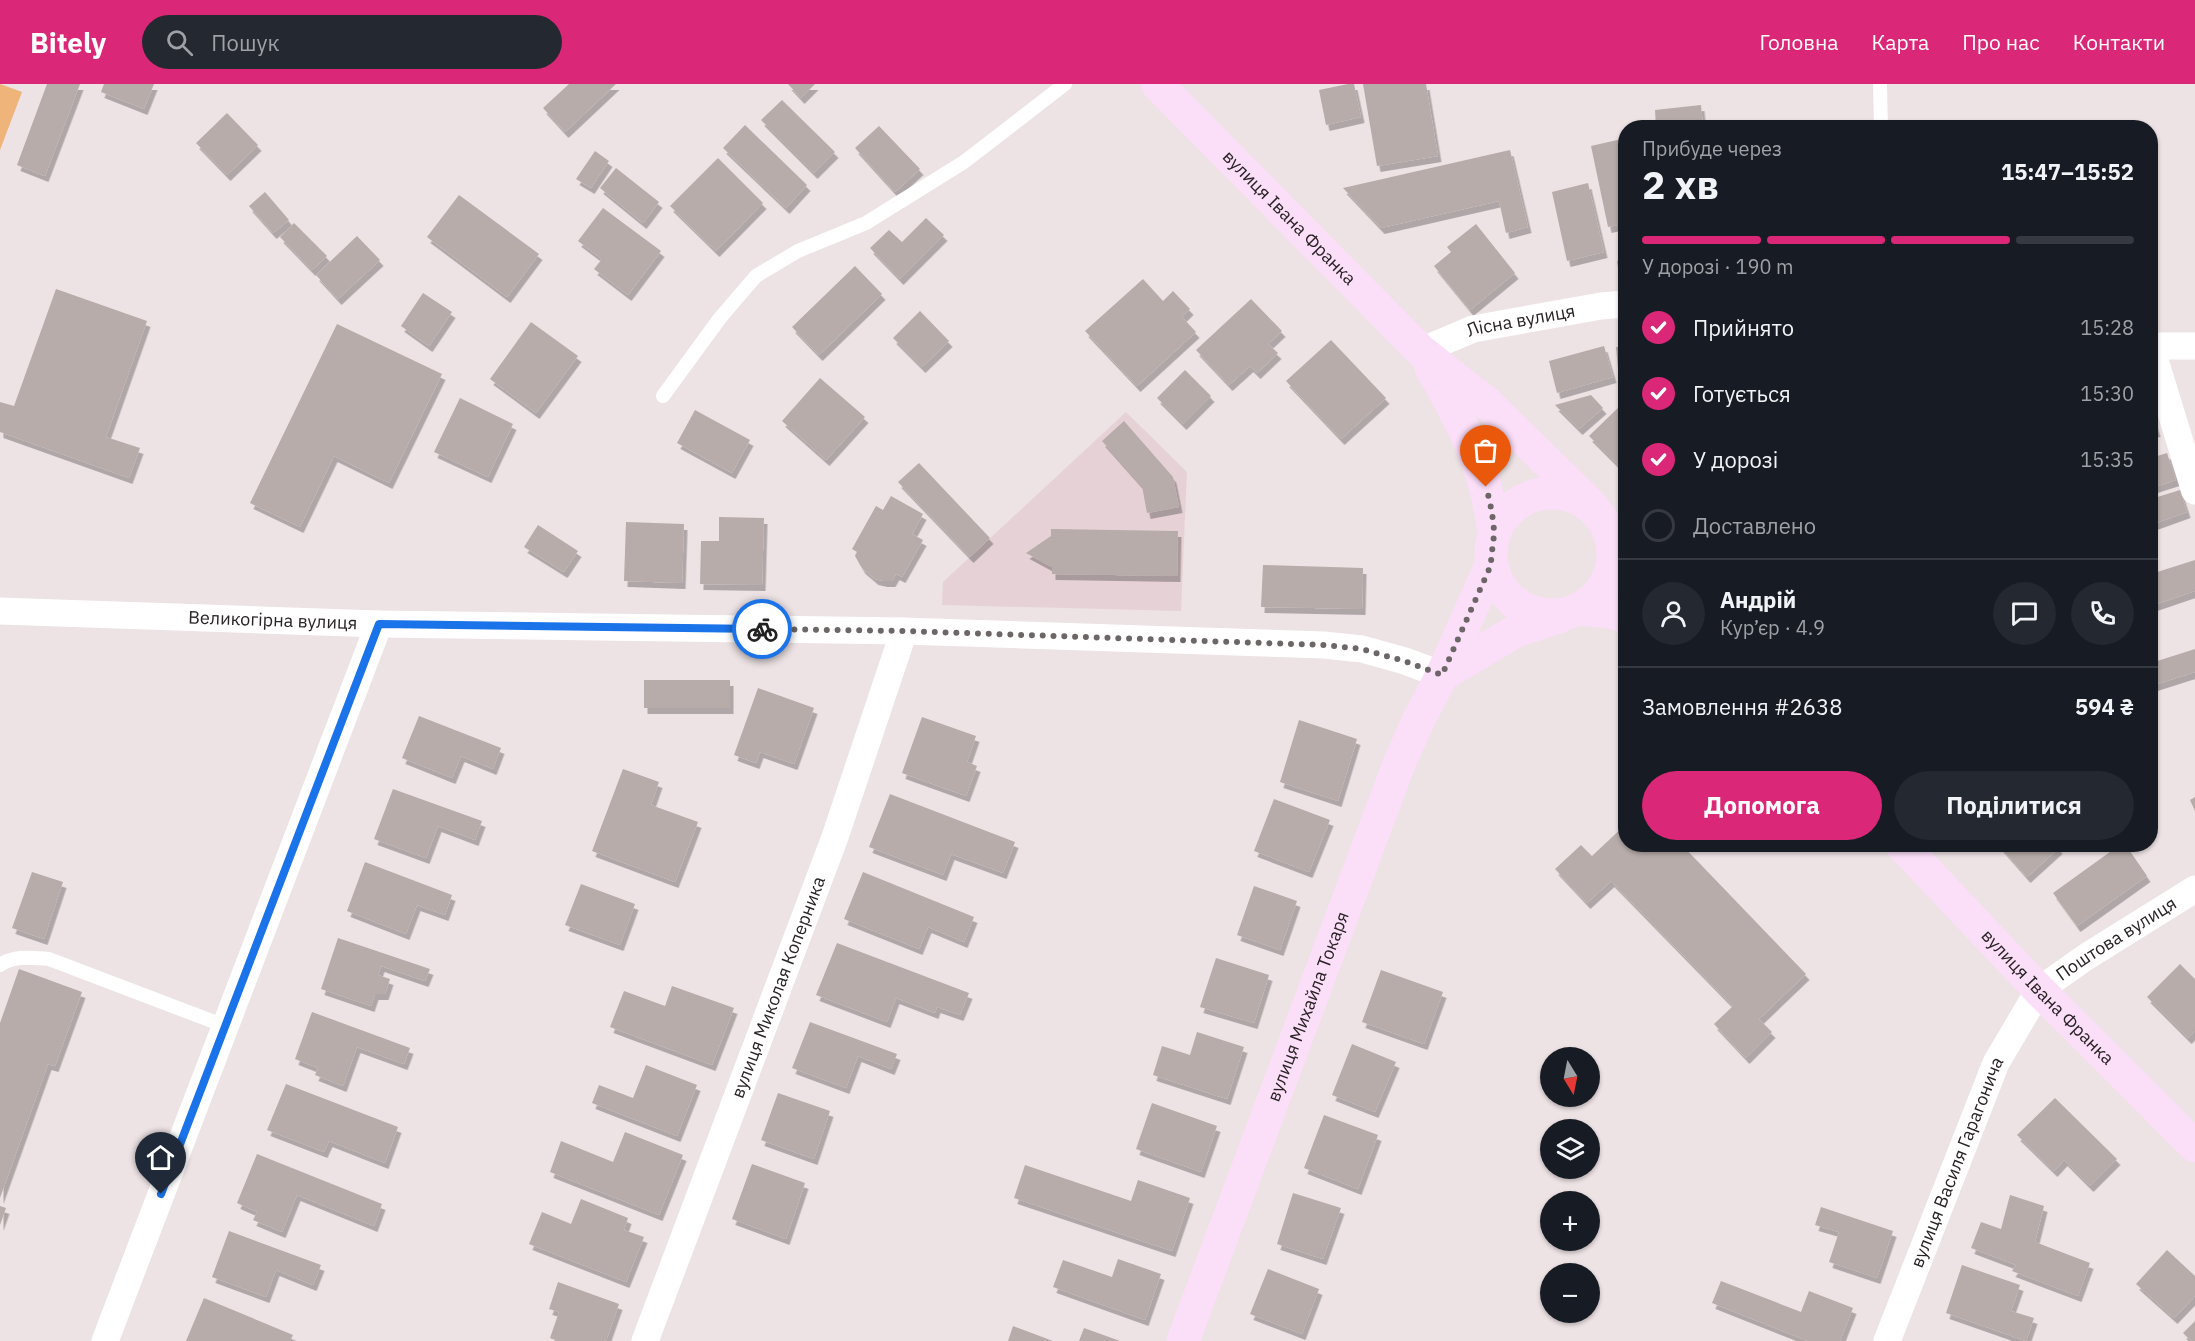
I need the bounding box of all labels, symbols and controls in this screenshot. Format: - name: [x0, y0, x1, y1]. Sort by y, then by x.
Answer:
- search box: [142, 15, 562, 69]
- text: Bitely: [30, 24, 106, 61]
- icon: search: [163, 26, 196, 59]
- text: Пошук: [211, 28, 280, 57]
- text: Головна: [1760, 28, 1838, 56]
- text: Карта: [1871, 28, 1929, 56]
- text: Про нас: [1962, 28, 2040, 56]
- text: Контакти: [2073, 28, 2165, 56]
- text: Прибуде через: [1642, 135, 1782, 162]
- street label: вулиця Івана Франка: [1218, 145, 1361, 290]
- text: 15:47–15:52: [2001, 157, 2134, 186]
- text: 2 хв: [1642, 159, 1719, 210]
- text: У дорозі · 190 m: [1642, 253, 1794, 280]
- street label: Лісна вулиця: [1462, 299, 1577, 342]
- icon: check: [1642, 311, 1675, 344]
- text: Прийнято: [1693, 313, 1794, 342]
- text: 15:28: [2080, 314, 2134, 341]
- icon: check: [1642, 377, 1675, 410]
- text: Готується: [1693, 379, 1791, 408]
- text: 15:30: [2080, 380, 2134, 407]
- pin: [1460, 425, 1511, 487]
- icon: bag: [1469, 434, 1502, 467]
- icon: check: [1642, 443, 1675, 476]
- text: У дорозі: [1693, 445, 1778, 474]
- text: 15:35: [2080, 446, 2134, 473]
- text: Доставлено: [1693, 511, 1816, 540]
- button: person: [1642, 582, 1705, 645]
- button: chat: [1993, 582, 2056, 645]
- button: phone: [2071, 582, 2134, 645]
- text: Андрій: [1720, 585, 1796, 614]
- courier: [732, 599, 792, 659]
- street label: Великогірна вулиця: [188, 605, 358, 634]
- icon: bike: [746, 613, 779, 646]
- text: Кур’єр · 4.9: [1720, 614, 1825, 641]
- text: Замовлення #2638: [1642, 692, 1842, 721]
- text: 594 ₴: [2075, 692, 2134, 721]
- button: Допомога: [1642, 771, 1882, 840]
- button: Поділитися: [1894, 771, 2134, 840]
- street label: вулиця Миколая Коперника: [726, 873, 830, 1101]
- street label: Поштова вулиця: [2051, 891, 2181, 986]
- street label: вулиця Михайла Токаря: [1262, 908, 1354, 1105]
- street label: вулиця Івана Франка: [1977, 924, 2119, 1070]
- north arrow: [1540, 1047, 1600, 1107]
- map controls: [1540, 1047, 1600, 1323]
- street label: вулиця Василя Гарагонича: [1905, 1052, 2009, 1271]
- button: layers: [1540, 1119, 1600, 1179]
- pin: [135, 1132, 186, 1194]
- icon: home: [144, 1141, 177, 1174]
- button: +: [1540, 1191, 1600, 1251]
- button: −: [1540, 1263, 1600, 1323]

